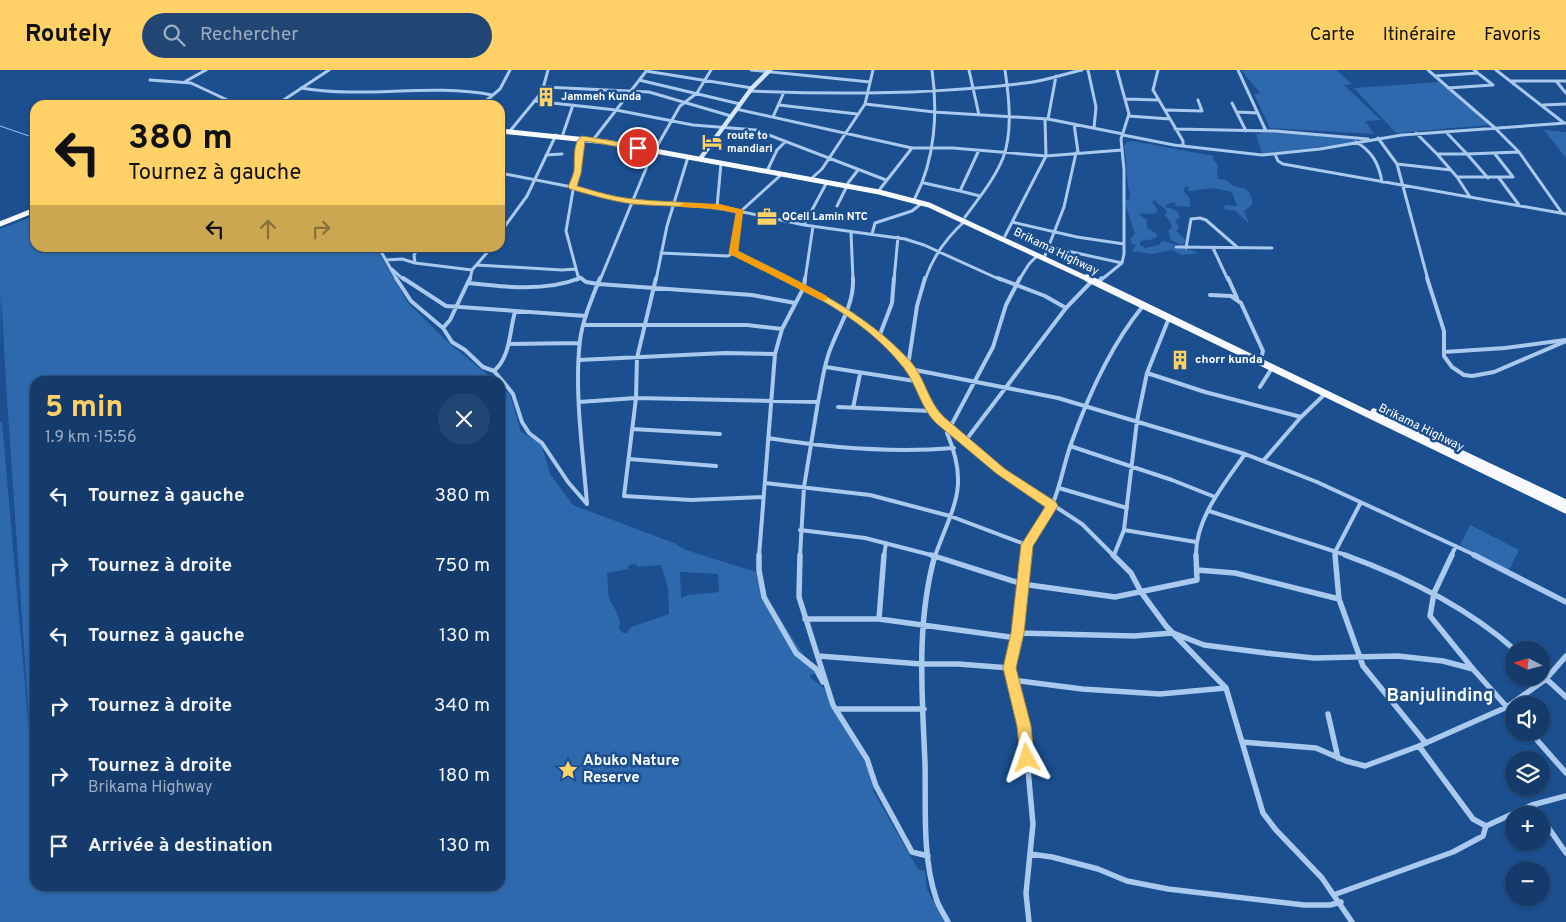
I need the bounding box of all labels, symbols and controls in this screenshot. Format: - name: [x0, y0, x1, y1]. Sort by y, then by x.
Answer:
- search box: [142, 13, 492, 58]
- text: Routely: [25, 20, 112, 50]
- icon: search: [160, 21, 188, 49]
- text: Rechercher: [200, 23, 299, 47]
- text: Carte: [1310, 24, 1355, 47]
- text: Itinéraire: [1383, 24, 1456, 47]
- text: Favoris: [1484, 24, 1541, 47]
- building icon: Jammeh Kunda: [535, 86, 557, 108]
- place label: Jammeh Kunda: [561, 90, 641, 104]
- text: 380 m: [128, 117, 233, 161]
- icon: left: [45, 120, 110, 185]
- pin: [617, 127, 659, 169]
- place label: route to mandiari: [727, 129, 773, 156]
- hotel icon: route to mandiari: [701, 131, 723, 153]
- icon: arrive: [624, 134, 652, 162]
- text: Tournez à gauche: [128, 160, 301, 187]
- office icon: QCell Lamin NTC: [756, 206, 778, 228]
- place label: QCell Lamin NTC: [782, 210, 868, 224]
- icon: left: [201, 215, 229, 243]
- icon: ahead: [254, 215, 282, 243]
- icon: right: [307, 215, 335, 243]
- street label: Brikama Highway: [1011, 224, 1101, 280]
- building icon: chorr kunda: [1169, 349, 1191, 371]
- place label: chorr kunda: [1195, 352, 1263, 368]
- text: 5 min: [45, 390, 123, 427]
- button: close: [438, 393, 490, 445]
- street label: Brikama Highway: [1376, 400, 1466, 456]
- text: 1.9 km · 15:56: [45, 428, 136, 448]
- icon: left: [45, 482, 73, 510]
- text: Tournez à gauche: [88, 484, 245, 508]
- text: 380 m: [434, 484, 490, 508]
- icon: right: [45, 552, 73, 580]
- text: Tournez à droite: [88, 554, 232, 578]
- text: 750 m: [436, 554, 490, 578]
- icon: left: [45, 622, 73, 650]
- text: Tournez à gauche: [88, 624, 245, 648]
- text: 130 m: [439, 624, 490, 648]
- north arrow: [1505, 641, 1550, 686]
- map controls: [1505, 641, 1550, 906]
- district label: Banjulinding: [1387, 685, 1493, 708]
- icon: right: [45, 692, 73, 720]
- text: Tournez à droite: [88, 694, 232, 718]
- text: 340 m: [434, 694, 490, 718]
- button: sound: [1505, 696, 1550, 741]
- position arrow: [1000, 731, 1052, 783]
- button: layers: [1505, 751, 1550, 796]
- place label: Abuko Nature Reserve: [583, 752, 680, 788]
- text: Tournez à droite: [88, 754, 232, 778]
- place icon: Abuko Nature Reserve: [557, 759, 579, 781]
- icon: right: [45, 762, 73, 790]
- text: 180 m: [439, 764, 490, 788]
- text: Brikama Highway: [88, 778, 213, 798]
- button: +: [1505, 806, 1550, 851]
- icon: arrive: [45, 832, 73, 860]
- text: Arrivée à destination: [88, 834, 273, 858]
- text: 130 m: [439, 834, 490, 858]
- button: −: [1505, 861, 1550, 906]

